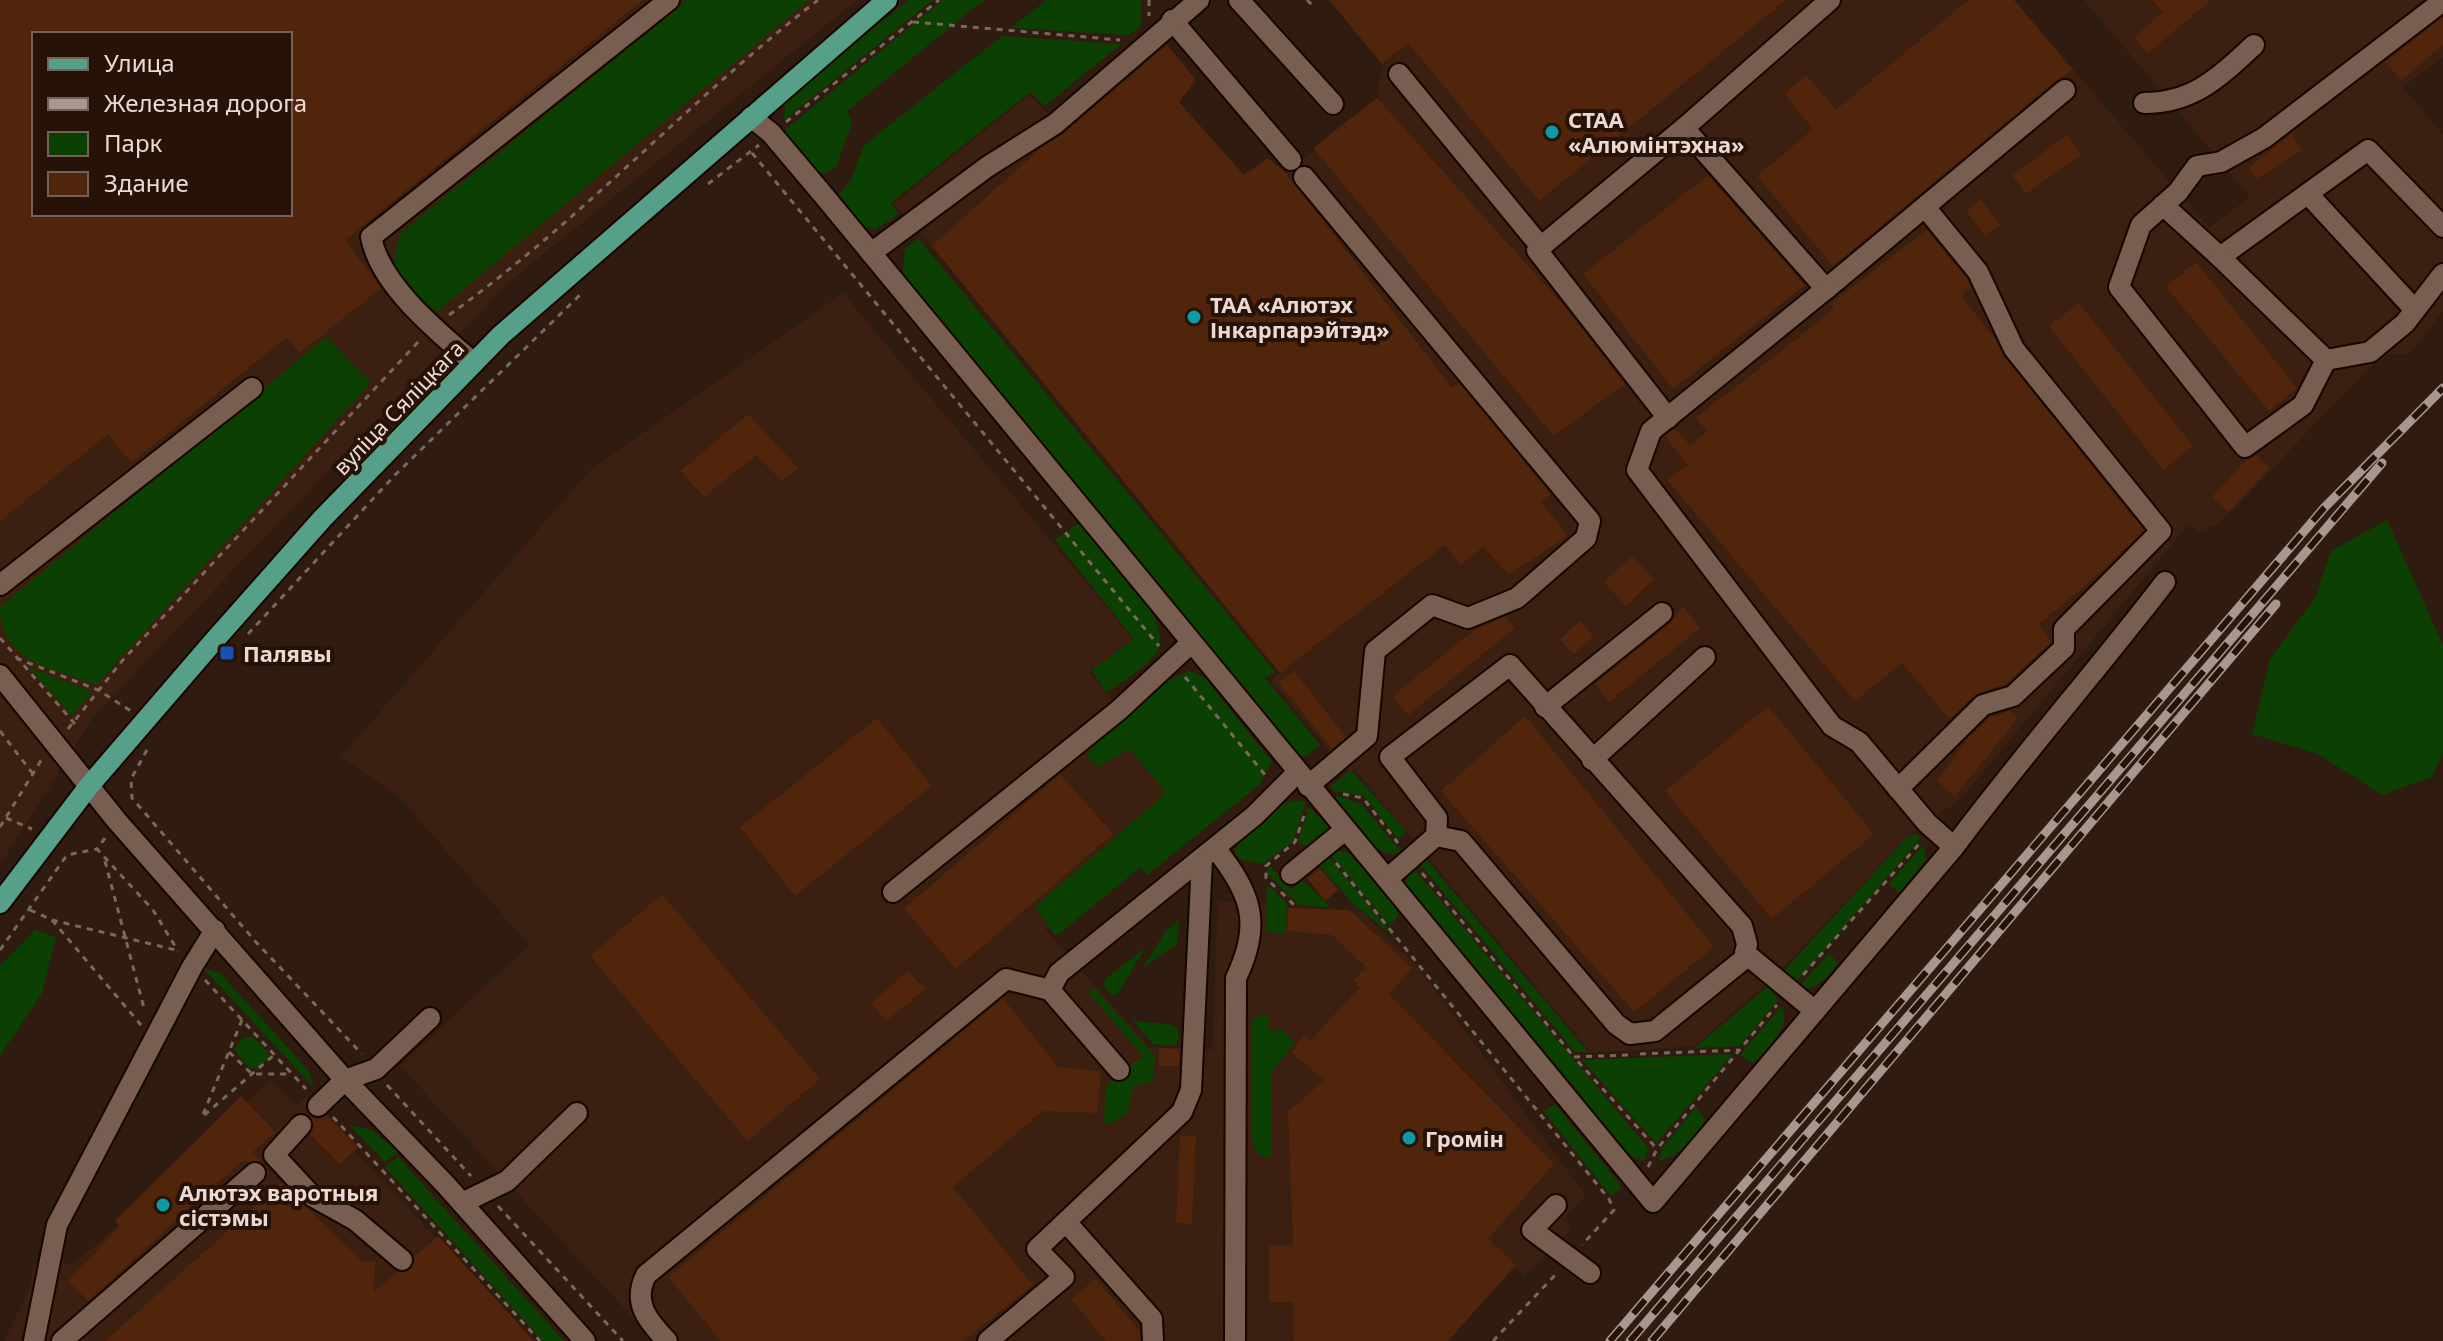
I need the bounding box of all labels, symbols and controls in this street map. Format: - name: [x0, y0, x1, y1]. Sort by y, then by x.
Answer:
- legend: [32, 32, 292, 216]
- text: Улица: [104, 46, 175, 79]
- text: Железная дорога: [104, 86, 307, 119]
- place label: СТАА «Алюмінтэхна»: [1568, 104, 1745, 159]
- marker: СТАА «Алюмінтэхна»: [1543, 123, 1561, 141]
- text: Парк: [104, 126, 163, 159]
- text: Здание: [104, 166, 189, 199]
- place label: ТАА «Алютэх Інкарпарэйтэд»: [1210, 289, 1389, 344]
- marker: ТАА «Алютэх Інкарпарэйтэд»: [1185, 308, 1203, 326]
- street label: вуліца Сяліцкага: [326, 333, 470, 481]
- place label: Палявы: [243, 638, 332, 668]
- marker: Палявы: [218, 644, 236, 662]
- place label: Громін: [1425, 1123, 1504, 1153]
- marker: Громін: [1400, 1129, 1418, 1147]
- place label: Алютэх варотныя сістэмы: [179, 1177, 378, 1232]
- marker: Алютэх варотныя сістэмы: [154, 1196, 172, 1214]

